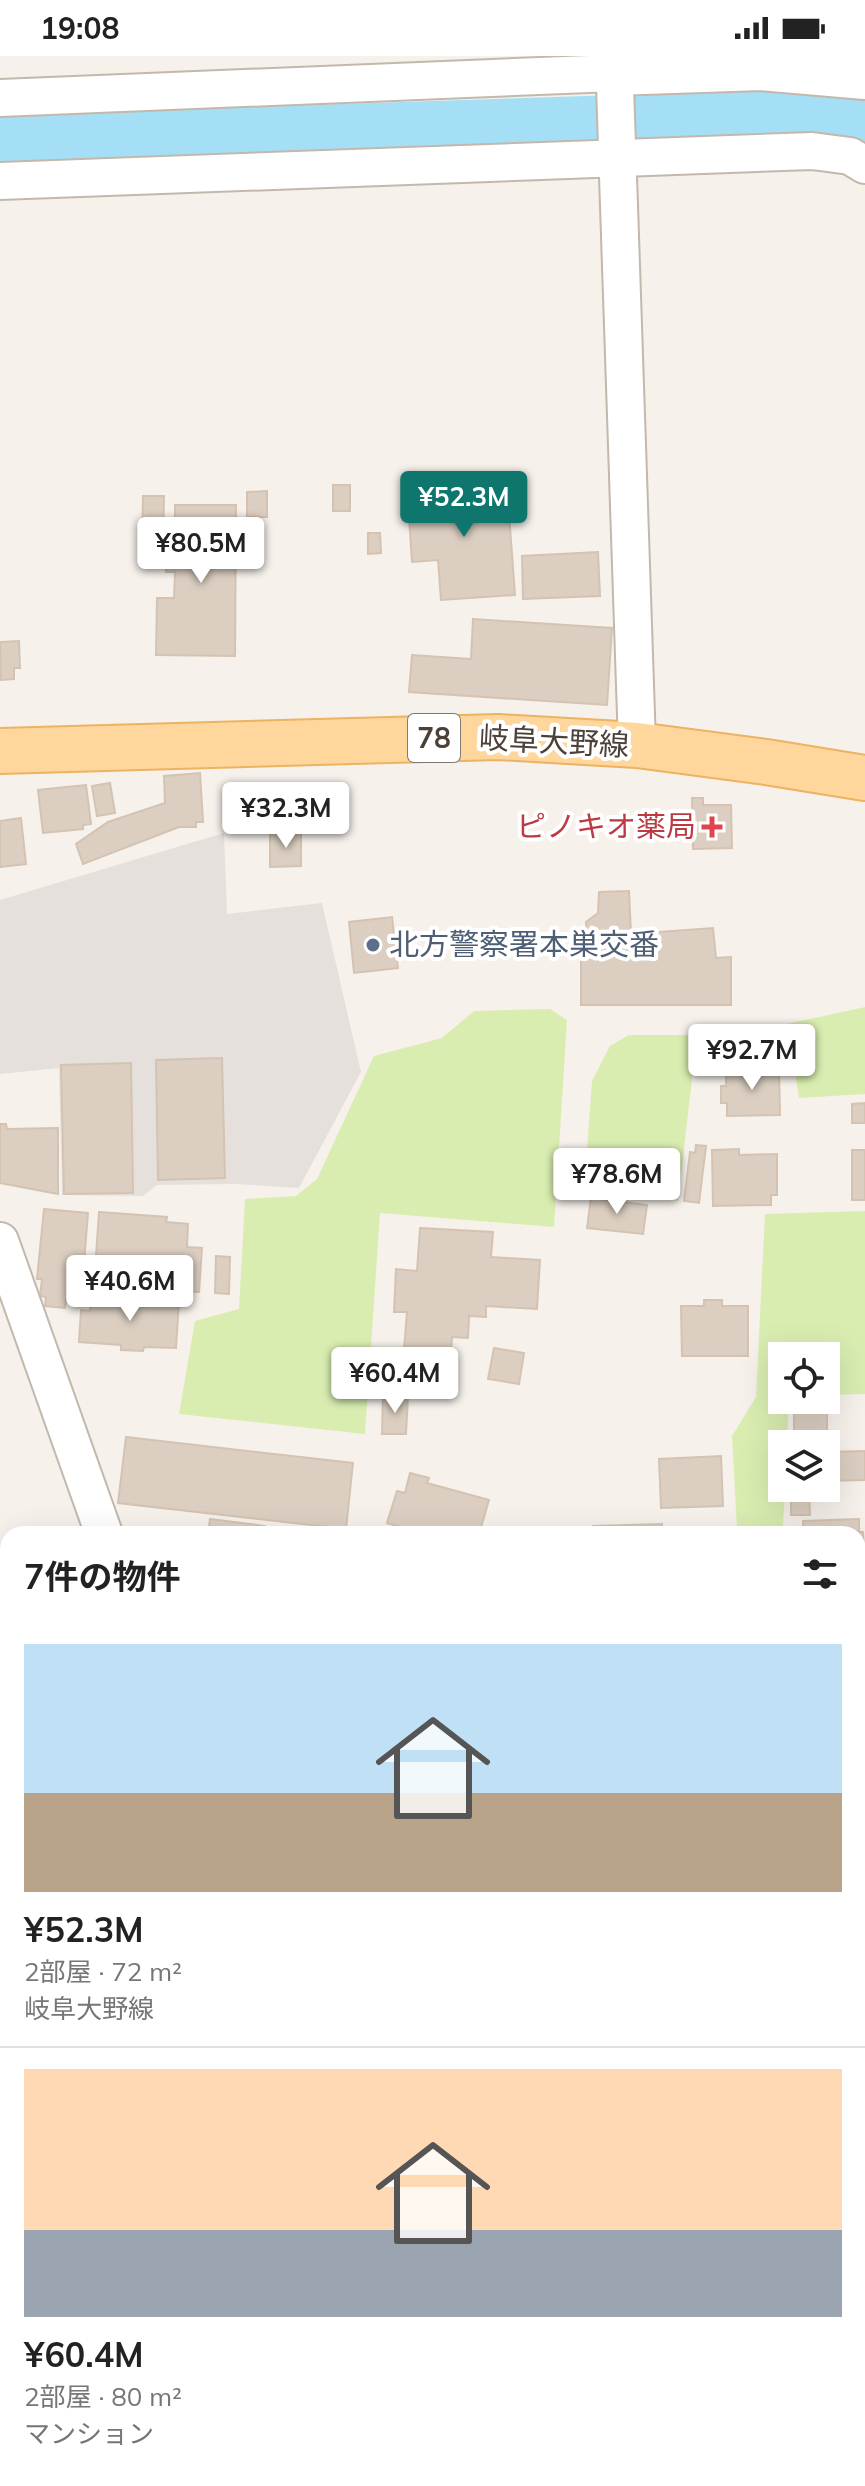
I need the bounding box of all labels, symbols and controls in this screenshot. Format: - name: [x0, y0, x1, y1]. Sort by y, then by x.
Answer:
- text: 19:08: [40, 9, 119, 47]
- pin: ¥52.3M: [399, 471, 529, 539]
- text: ¥52.3M: [418, 480, 510, 513]
- pin: ¥80.5M: [136, 517, 266, 585]
- text: ¥80.5M: [155, 526, 247, 559]
- road number: 78: [408, 714, 460, 762]
- street label: 岐阜大野線: [478, 718, 630, 764]
- pin: ¥32.3M: [221, 782, 351, 850]
- text: ¥32.3M: [240, 791, 332, 824]
- place label: ピノキオ薬局: [516, 807, 696, 845]
- marker: ピノキオ薬局: [703, 818, 721, 836]
- place label: 北方警察署本巣交番: [389, 925, 659, 963]
- marker: 北方警察署本巣交番: [364, 936, 382, 954]
- pin: ¥92.7M: [687, 1024, 817, 1092]
- text: ¥92.7M: [706, 1033, 798, 1066]
- pin: ¥78.6M: [552, 1148, 682, 1216]
- text: ¥78.6M: [571, 1157, 663, 1190]
- pin: ¥40.6M: [65, 1255, 195, 1323]
- text: ¥40.6M: [84, 1264, 176, 1297]
- map controls: [768, 1342, 840, 1502]
- button: locate: [768, 1342, 840, 1414]
- pin: ¥60.4M: [330, 1347, 460, 1415]
- text: ¥60.4M: [349, 1356, 441, 1389]
- button: layers: [768, 1430, 840, 1502]
- icon: filters: [798, 1552, 842, 1596]
- text: 7件の物件: [24, 1555, 180, 1598]
- icon: home: [361, 1696, 505, 1840]
- text: ¥52.3M: [24, 1908, 144, 1951]
- text: 2部屋 · 72 m²: [24, 1955, 182, 1988]
- text: 岐阜大野線: [24, 1992, 154, 2025]
- icon: home: [361, 2121, 505, 2265]
- text: ¥60.4M: [24, 2333, 144, 2376]
- text: 2部屋 · 80 m²: [24, 2380, 182, 2413]
- text: マンション: [24, 2417, 154, 2450]

